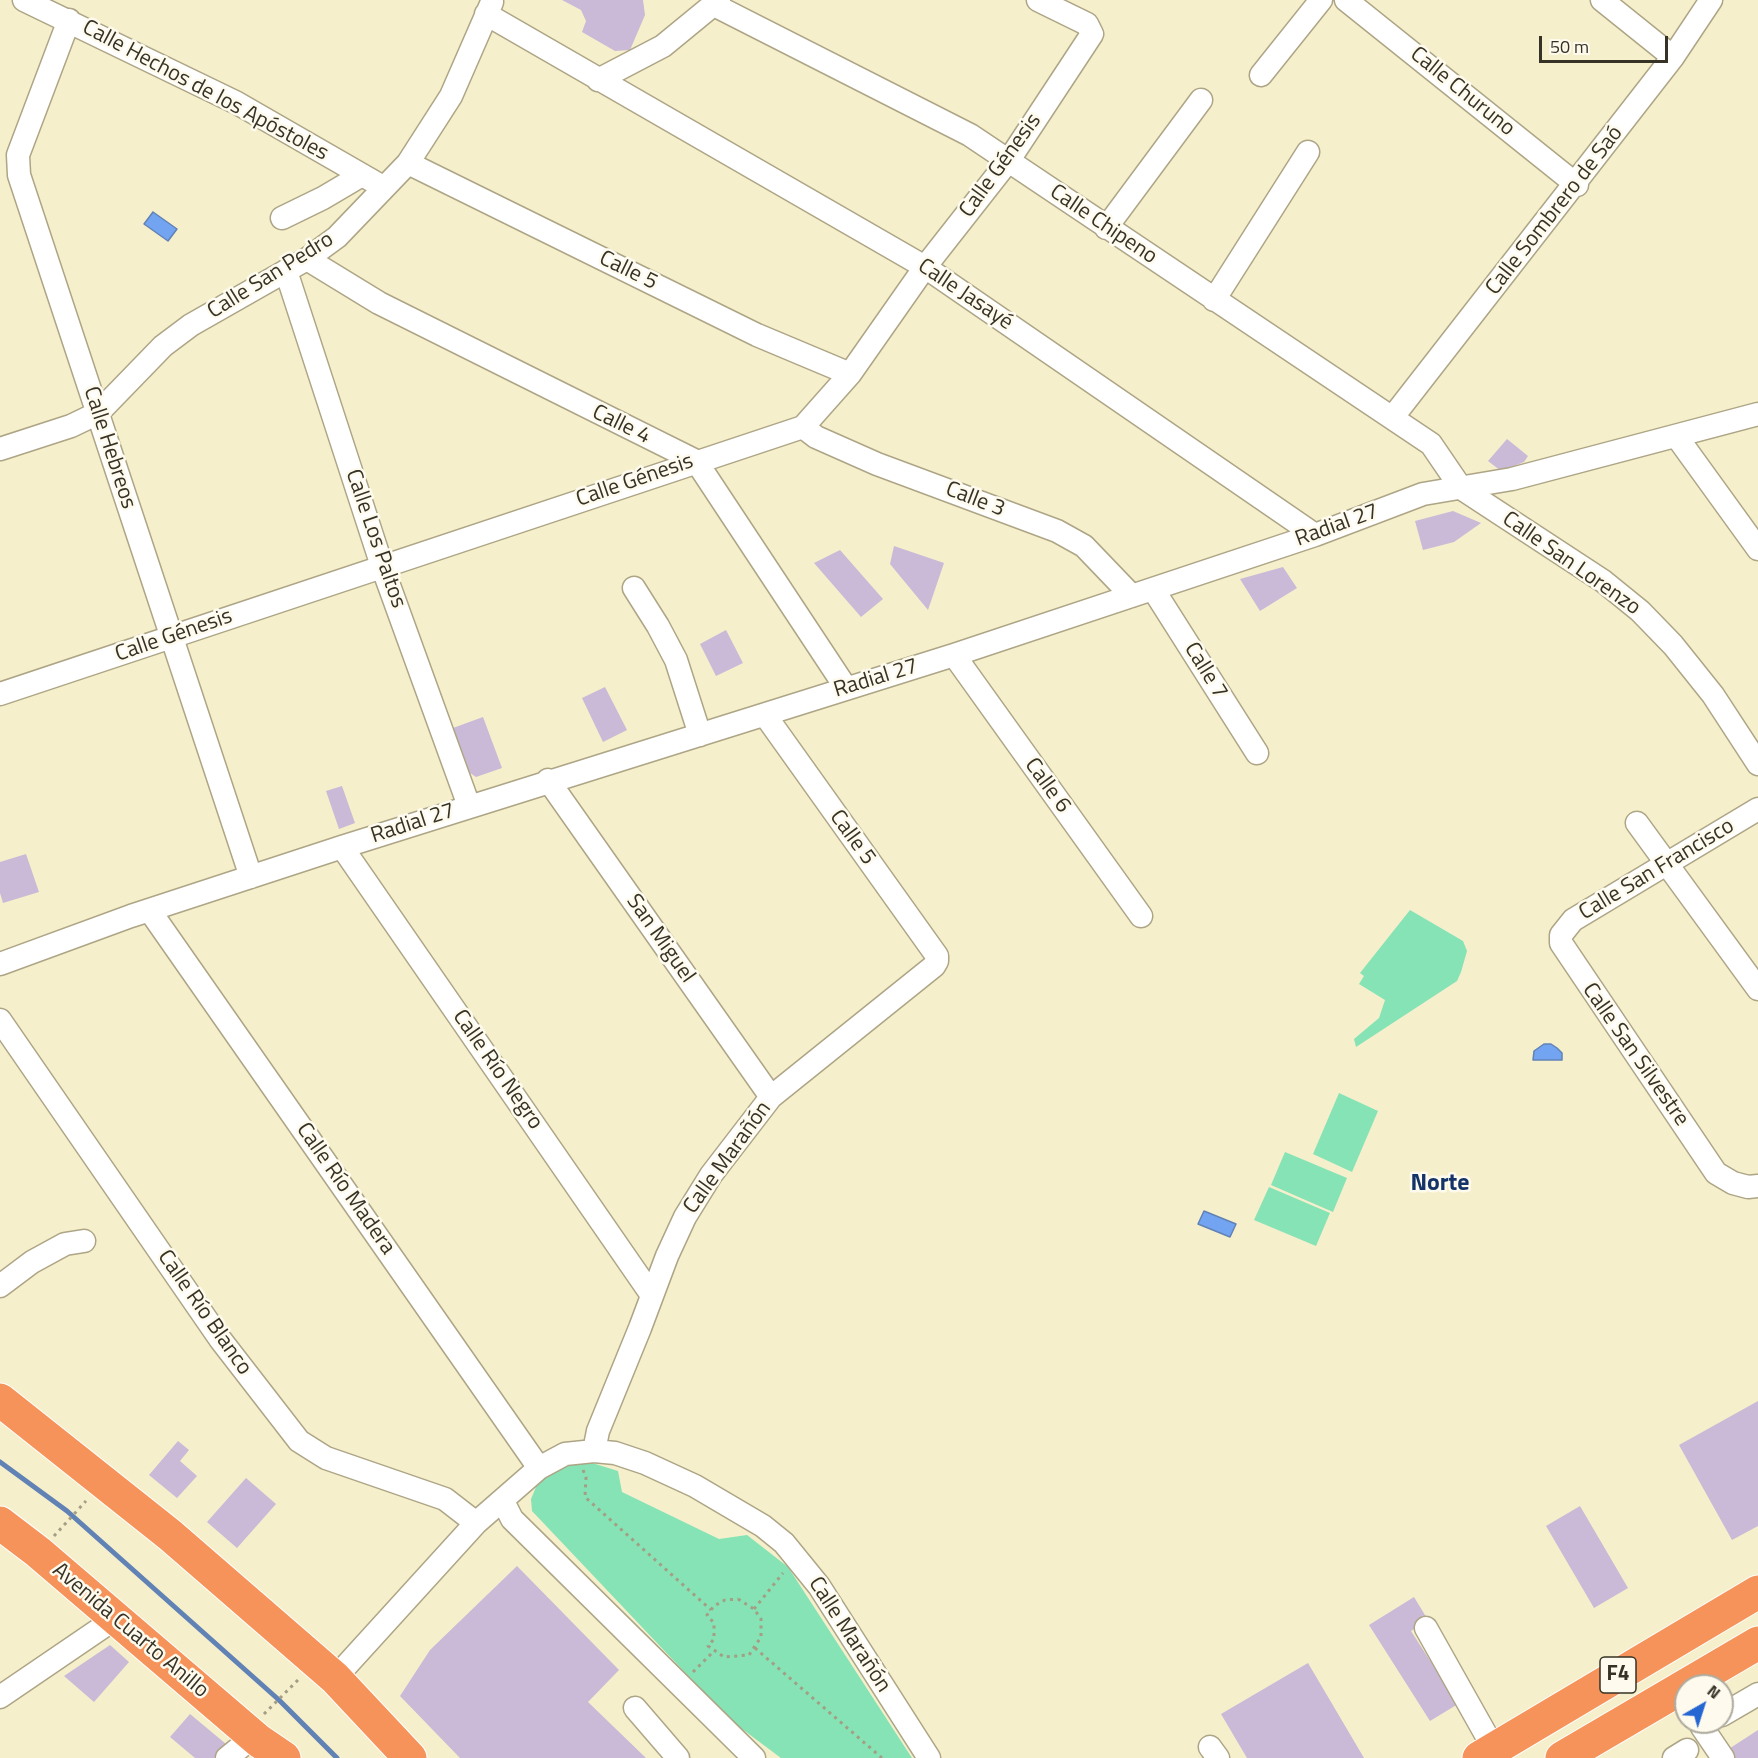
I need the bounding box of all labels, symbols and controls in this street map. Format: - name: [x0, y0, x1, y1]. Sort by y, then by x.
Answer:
- street label: Calle Hechos de los Apóstoles: [78, 15, 332, 167]
- scale bar: [1542, 24, 1671, 62]
- text: 50 m: [1550, 33, 1589, 60]
- street label: Calle Churuno: [1404, 42, 1520, 142]
- street label: Calle Génesis: [954, 109, 1048, 223]
- street label: Calle Sombrero de Saó: [1481, 121, 1629, 301]
- street label: Calle Chipeno: [1044, 179, 1162, 271]
- street label: Calle San Pedro: [203, 227, 339, 325]
- street label: Calle 5: [595, 246, 661, 296]
- street label: Calle Jasayé: [912, 254, 1018, 336]
- street label: Calle Hebreos: [77, 384, 141, 512]
- street label: Calle 4: [588, 400, 654, 450]
- street label: Calle Génesis: [573, 449, 697, 513]
- street label: Calle Los Paltos: [339, 466, 411, 612]
- street label: Calle 3: [942, 477, 1008, 523]
- street label: Radial 27: [1292, 499, 1382, 553]
- street label: Calle San Lorenzo: [1497, 507, 1645, 621]
- street label: Calle Génesis: [112, 604, 236, 668]
- street label: Calle 7: [1178, 638, 1232, 704]
- street label: Radial 27: [831, 654, 921, 704]
- street label: Calle 6: [1018, 753, 1076, 819]
- street label: Radial 27: [368, 798, 458, 850]
- street label: Calle 5: [823, 805, 881, 871]
- street label: Calle San Francisco: [1575, 813, 1739, 927]
- street label: San Miguel: [620, 890, 700, 988]
- street label: Calle San Silvestre: [1576, 978, 1694, 1132]
- street label: Calle Río Negro: [446, 1005, 548, 1135]
- street label: Calle Marañón: [678, 1097, 778, 1219]
- street label: Calle Río Madera: [290, 1118, 400, 1260]
- district label: Norte: [1410, 1170, 1470, 1198]
- street label: Calle Río Blanco: [151, 1245, 257, 1381]
- street label: Avenida Cuarto Anillo: [46, 1558, 214, 1704]
- street label: Calle Marañón: [802, 1572, 896, 1698]
- road number: F4: [1600, 1657, 1636, 1693]
- north arrow: [1674, 1674, 1734, 1734]
- text: N: [1702, 1679, 1726, 1704]

